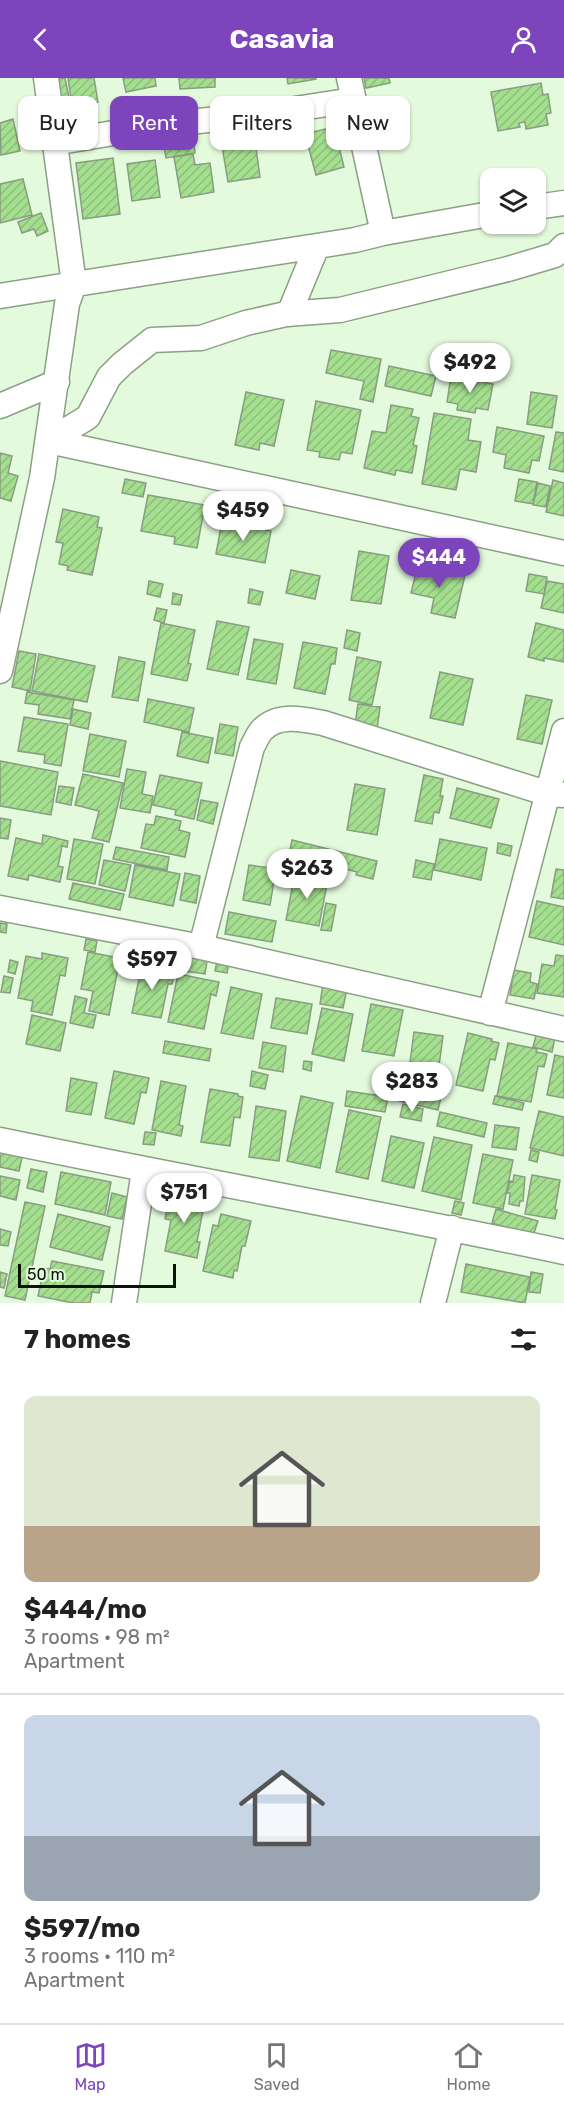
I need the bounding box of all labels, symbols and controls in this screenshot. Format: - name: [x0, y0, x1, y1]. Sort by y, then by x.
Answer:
- icon: back: [24, 23, 57, 56]
- text: Casavia: [229, 23, 335, 55]
- icon: person: [507, 23, 540, 56]
- chip: Buy: [18, 96, 98, 150]
- chip: Rent: [110, 96, 198, 150]
- chip: Filters: [210, 96, 314, 150]
- chip: New: [326, 96, 410, 150]
- map controls: [480, 168, 546, 234]
- button: layers: [480, 168, 546, 234]
- pin: $492: [434, 343, 506, 394]
- text: $492: [444, 350, 496, 374]
- pin: $459: [207, 491, 279, 542]
- text: $459: [217, 498, 269, 522]
- pin: $444: [403, 538, 475, 589]
- text: $444: [412, 545, 466, 569]
- pin: $263: [271, 849, 343, 900]
- text: $263: [281, 856, 333, 880]
- pin: $597: [116, 940, 188, 991]
- text: $597: [127, 947, 177, 971]
- pin: $283: [376, 1062, 448, 1113]
- text: $283: [385, 1069, 439, 1093]
- pin: $751: [148, 1173, 220, 1224]
- text: $751: [160, 1180, 208, 1204]
- scale bar: [18, 1261, 176, 1288]
- text: 50 m: [27, 1265, 65, 1284]
- icon: filters: [507, 1323, 540, 1356]
- text: 7 homes: [24, 1324, 131, 1355]
- icon: home: [228, 1435, 336, 1543]
- text: $444/mo: [24, 1594, 147, 1625]
- text: 3 rooms · 98 m²: [24, 1625, 170, 1649]
- text: Apartment: [24, 1649, 125, 1673]
- icon: home: [228, 1754, 336, 1862]
- text: $597/mo: [24, 1913, 140, 1944]
- text: 3 rooms · 110 m²: [24, 1944, 175, 1968]
- text: Apartment: [24, 1968, 125, 1992]
- tab: Map: [74, 2039, 107, 2094]
- tab: Saved: [254, 2039, 299, 2094]
- tab: Home: [447, 2039, 490, 2094]

